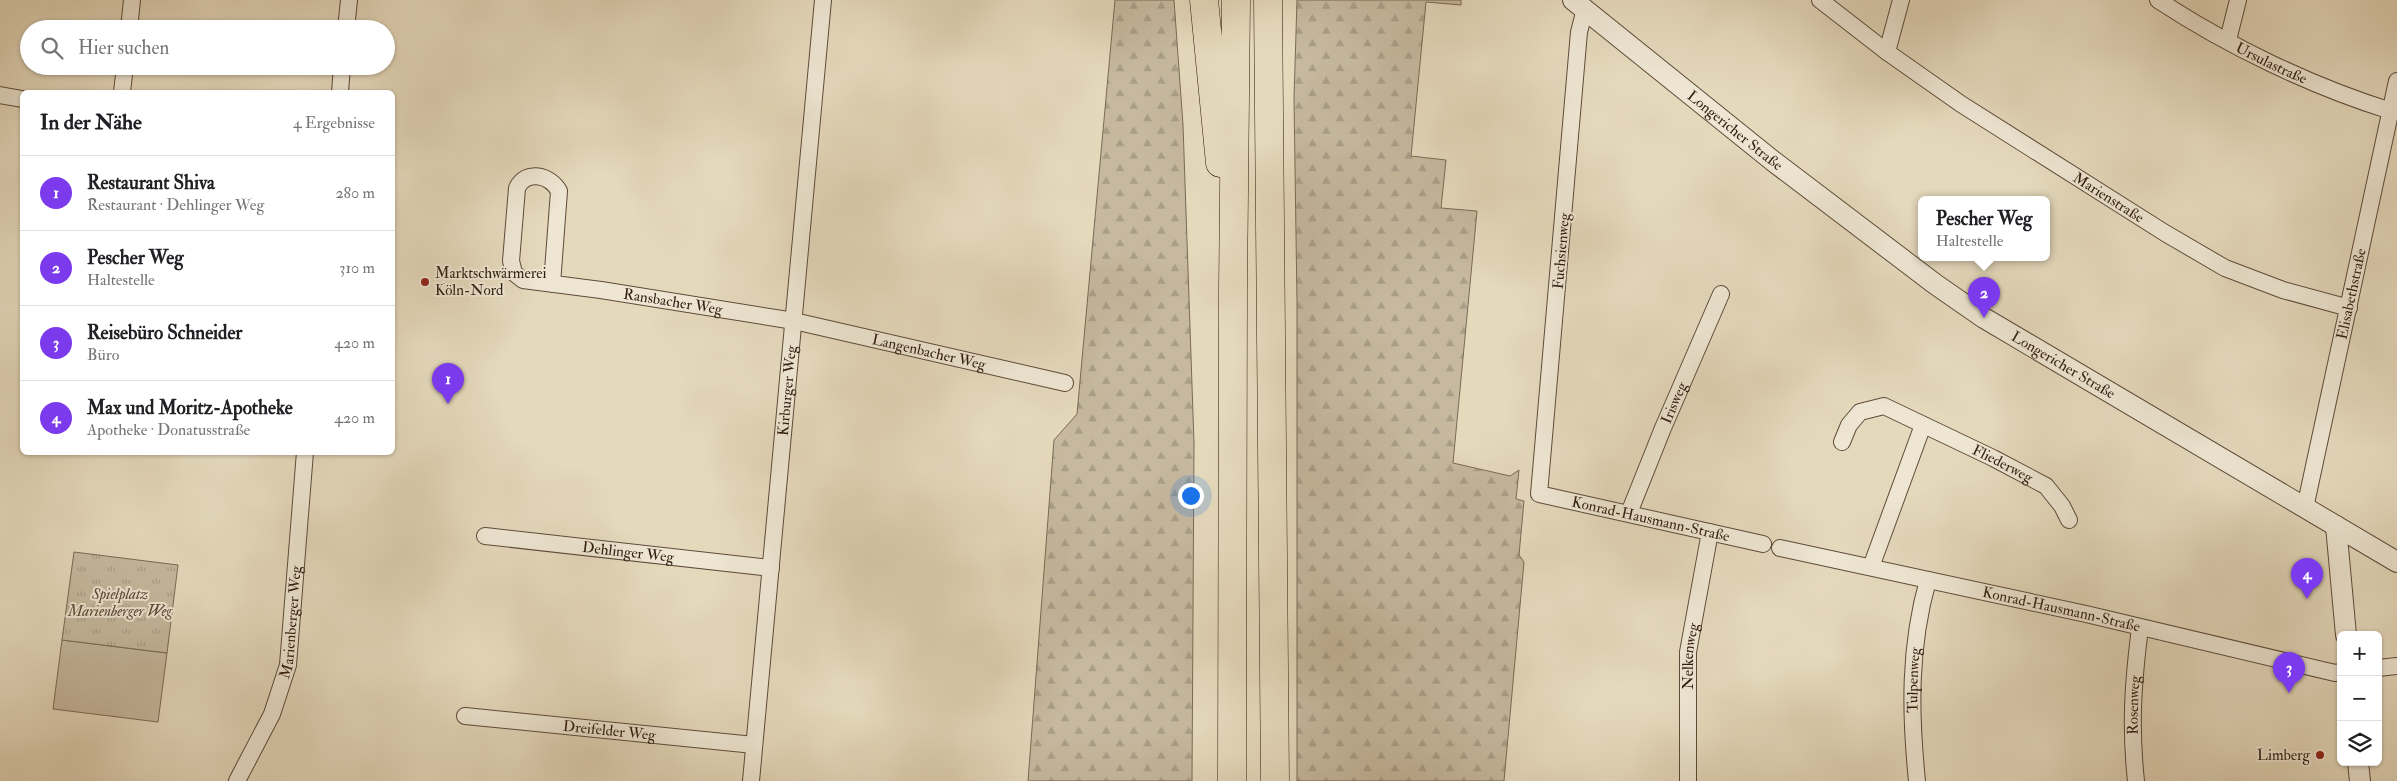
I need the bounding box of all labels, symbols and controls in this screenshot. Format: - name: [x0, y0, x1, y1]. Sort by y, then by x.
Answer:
- search box: [20, 20, 395, 75]
- icon: search: [38, 34, 66, 62]
- text: Hier suchen: [78, 36, 169, 60]
- street label: Ursulastraße: [2232, 38, 2310, 89]
- street label: Longericher Straße: [1683, 87, 1786, 175]
- text: In der Nähe: [40, 109, 142, 136]
- text: 4 Ergebnisse: [293, 113, 375, 133]
- street label: Marienstraße: [2069, 168, 2147, 227]
- text: Restaurant Shiva: [87, 171, 215, 195]
- text: 1: [53, 183, 59, 203]
- text: 280 m: [335, 183, 375, 203]
- text: Restaurant · Dehlinger Weg: [87, 195, 264, 215]
- popup: [1918, 196, 2050, 261]
- text: Pescher Weg: [1936, 207, 2032, 231]
- street label: Fuchsienweg: [1549, 212, 1574, 290]
- text: Haltestelle: [1936, 231, 2003, 251]
- text: Pescher Weg: [87, 246, 184, 270]
- street label: Elisabethstraße: [2333, 247, 2371, 341]
- text: 2: [52, 258, 60, 278]
- text: 310 m: [339, 258, 375, 278]
- place label: Marktschwärmerei Köln-Nord: [435, 264, 547, 300]
- text: Haltestelle: [87, 270, 155, 290]
- marker: Marktschwärmerei Köln-Nord: [419, 276, 431, 288]
- pin: 2: [1968, 277, 2000, 318]
- street label: Ransbacher Weg: [622, 285, 724, 319]
- text: Reisebüro Schneider: [87, 321, 242, 345]
- street label: Longericher Straße: [2008, 327, 2119, 403]
- street label: Langenbacher Weg: [870, 330, 988, 375]
- text: 3: [53, 333, 59, 353]
- text: 420 m: [334, 333, 375, 353]
- street label: Kirburger Weg: [774, 344, 801, 437]
- text: Büro: [87, 345, 119, 365]
- pin: 1: [432, 363, 464, 404]
- street label: Irisweg: [1657, 379, 1692, 427]
- text: Max und Moritz-Apotheke: [87, 396, 293, 420]
- text: 4: [52, 408, 60, 428]
- text: 420 m: [334, 408, 375, 428]
- text: Apotheke · Donatusstraße: [87, 420, 250, 440]
- street label: Fliederweg: [1969, 441, 2037, 488]
- your location: [1178, 483, 1204, 509]
- street label: Konrad-Hausmann-Straße: [1570, 493, 1731, 546]
- street label: Dehlinger Weg: [581, 538, 675, 567]
- pin: 4: [2291, 558, 2323, 599]
- street label: Marienberger Weg: [275, 564, 306, 681]
- street label: Konrad-Hausmann-Straße: [1981, 583, 2142, 637]
- park label: Spielplatz Marienberger Weg: [67, 585, 173, 621]
- street label: Nelkenweg: [1679, 621, 1703, 689]
- map controls: [2337, 631, 2382, 766]
- button: +: [2337, 631, 2382, 676]
- street label: Tulpenweg: [1903, 646, 1925, 713]
- pin: 3: [2273, 652, 2305, 693]
- street label: Rosenweg: [2124, 674, 2145, 735]
- button: −: [2337, 676, 2382, 721]
- street label: Dreifelder Weg: [562, 717, 657, 745]
- button: layers: [2337, 721, 2382, 766]
- place label: Limberg: [2257, 746, 2311, 765]
- marker: Limberg: [2314, 749, 2326, 761]

